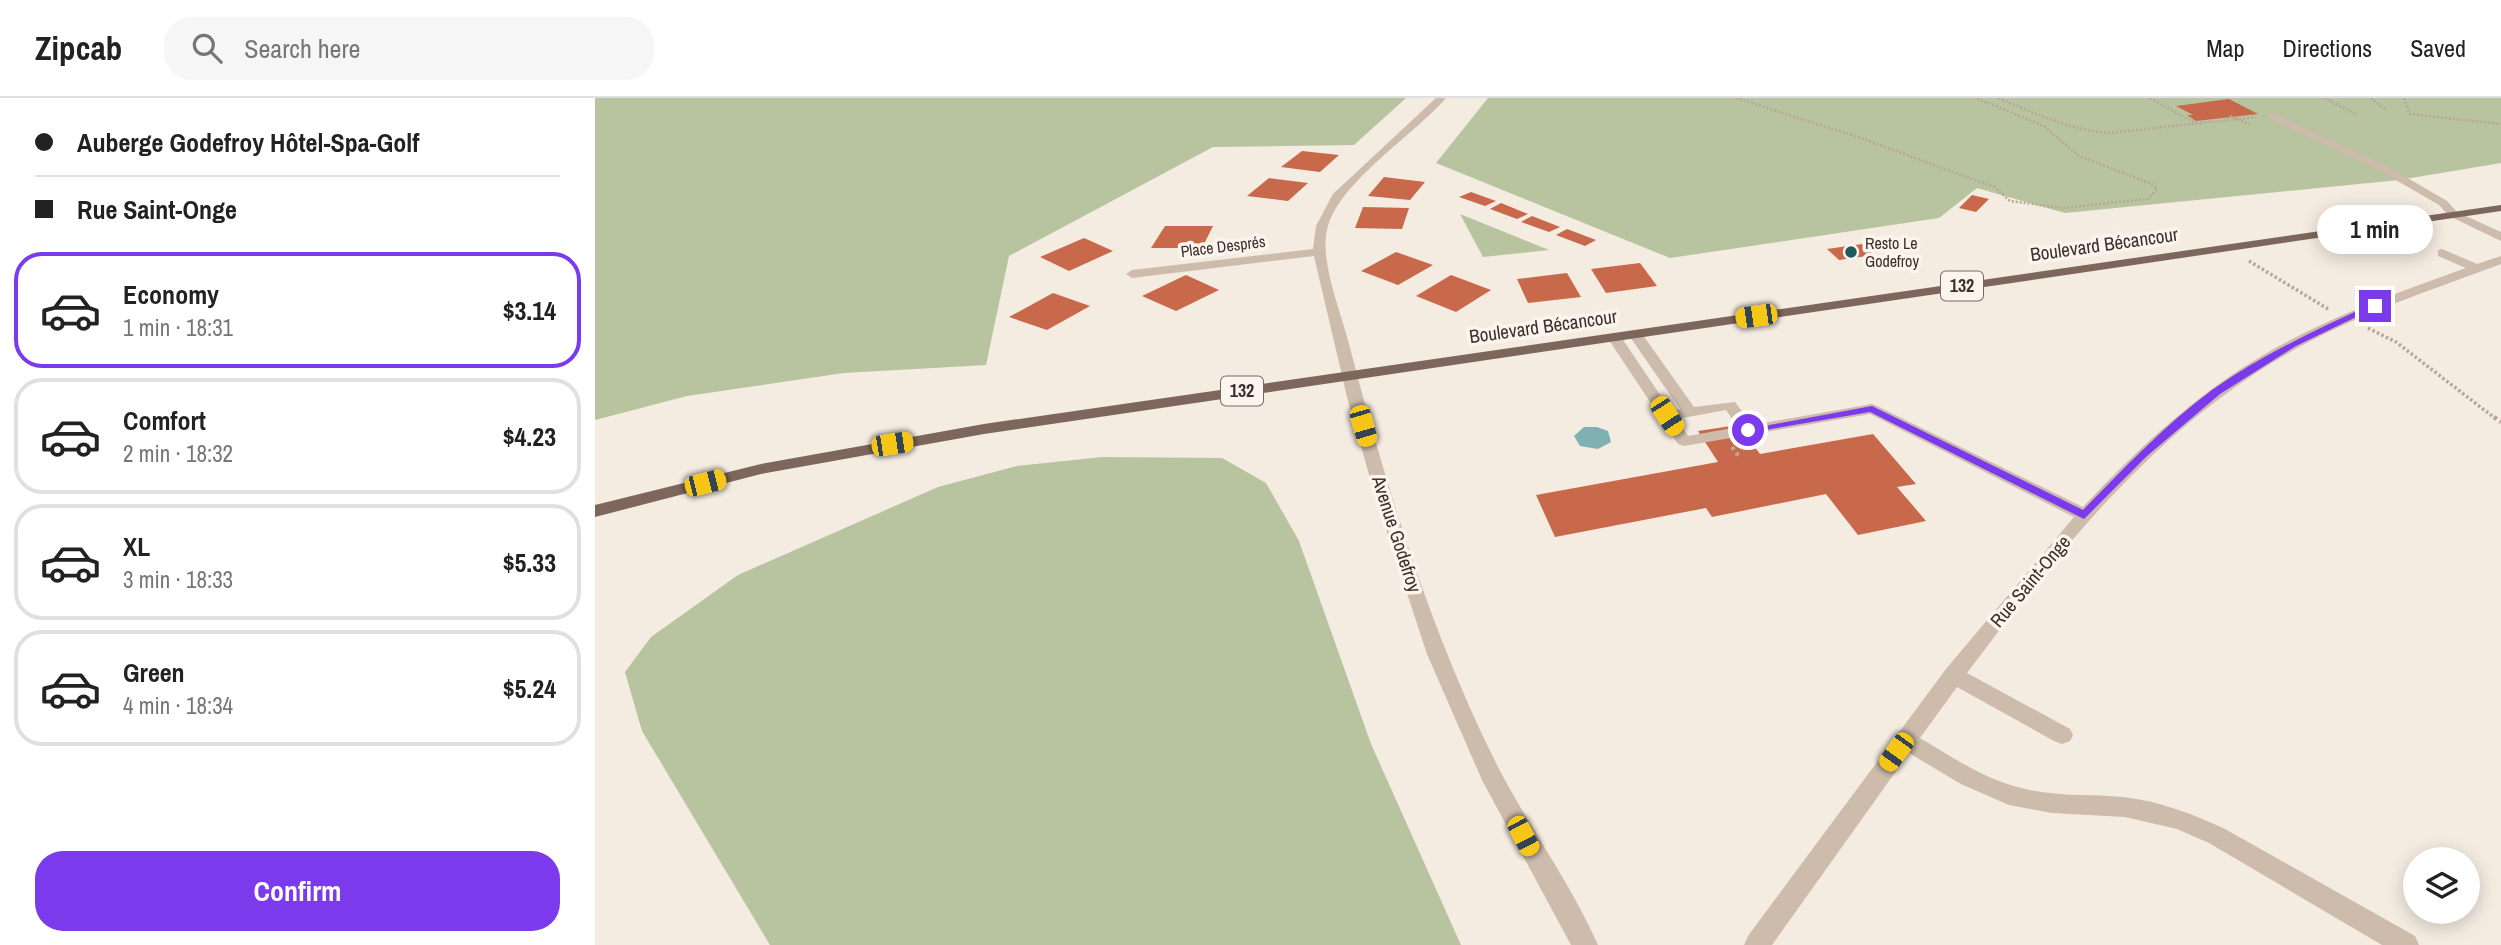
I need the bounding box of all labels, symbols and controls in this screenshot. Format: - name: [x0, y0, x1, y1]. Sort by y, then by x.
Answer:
- search box: [164, 17, 654, 80]
- text: Zipcab: [35, 26, 122, 70]
- icon: search: [188, 29, 226, 67]
- text: Search here: [244, 31, 360, 66]
- text: Map: [2206, 32, 2244, 64]
- text: Directions: [2282, 32, 2372, 64]
- text: Saved: [2410, 32, 2466, 64]
- text: Auberge Godefroy Hôtel-Spa-Golf: [77, 125, 419, 160]
- text: Rue Saint-Onge: [77, 192, 237, 227]
- callout: 1 min: [2317, 204, 2433, 254]
- text: 1 min: [2350, 214, 2400, 245]
- street label: Boulevard Bécancour: [2028, 221, 2180, 267]
- street label: Place Després: [1179, 230, 1267, 262]
- place label: Resto Le Godefroy: [1865, 232, 1919, 272]
- marker: Resto Le Godefroy: [1843, 244, 1859, 260]
- road number: 132: [1941, 272, 1983, 300]
- text: Economy: [123, 277, 219, 312]
- icon: car: [39, 279, 102, 342]
- route end: [2359, 290, 2391, 322]
- text: $3.14: [503, 293, 556, 328]
- street label: Boulevard Bécancour: [1467, 303, 1619, 349]
- car: [1734, 303, 1779, 329]
- text: 1 min · 18:31: [123, 312, 233, 343]
- road number: 132: [1221, 376, 1263, 405]
- car: [1647, 393, 1688, 439]
- text: Comfort: [123, 403, 206, 438]
- car: [1348, 403, 1379, 449]
- icon: car: [39, 405, 102, 468]
- route start: [1732, 414, 1764, 446]
- text: $4.23: [503, 419, 556, 454]
- car: [870, 430, 915, 458]
- text: 2 min · 18:32: [123, 438, 233, 469]
- car: [683, 468, 728, 498]
- street label: Avenue Godefroy: [1366, 471, 1428, 596]
- text: XL: [123, 529, 150, 564]
- street label: Rue Saint-Onge: [1984, 530, 2076, 632]
- icon: car: [39, 531, 102, 594]
- text: $5.33: [503, 545, 556, 580]
- text: 3 min · 18:33: [123, 564, 233, 595]
- text: Green: [123, 655, 185, 690]
- icon: car: [39, 657, 102, 720]
- text: $5.24: [503, 671, 556, 706]
- text: 4 min · 18:34: [123, 690, 233, 721]
- car: [1876, 729, 1917, 775]
- car: [1504, 813, 1543, 859]
- map controls: [2403, 847, 2480, 924]
- button: layers: [2403, 847, 2480, 924]
- button: Confirm: [35, 851, 560, 931]

